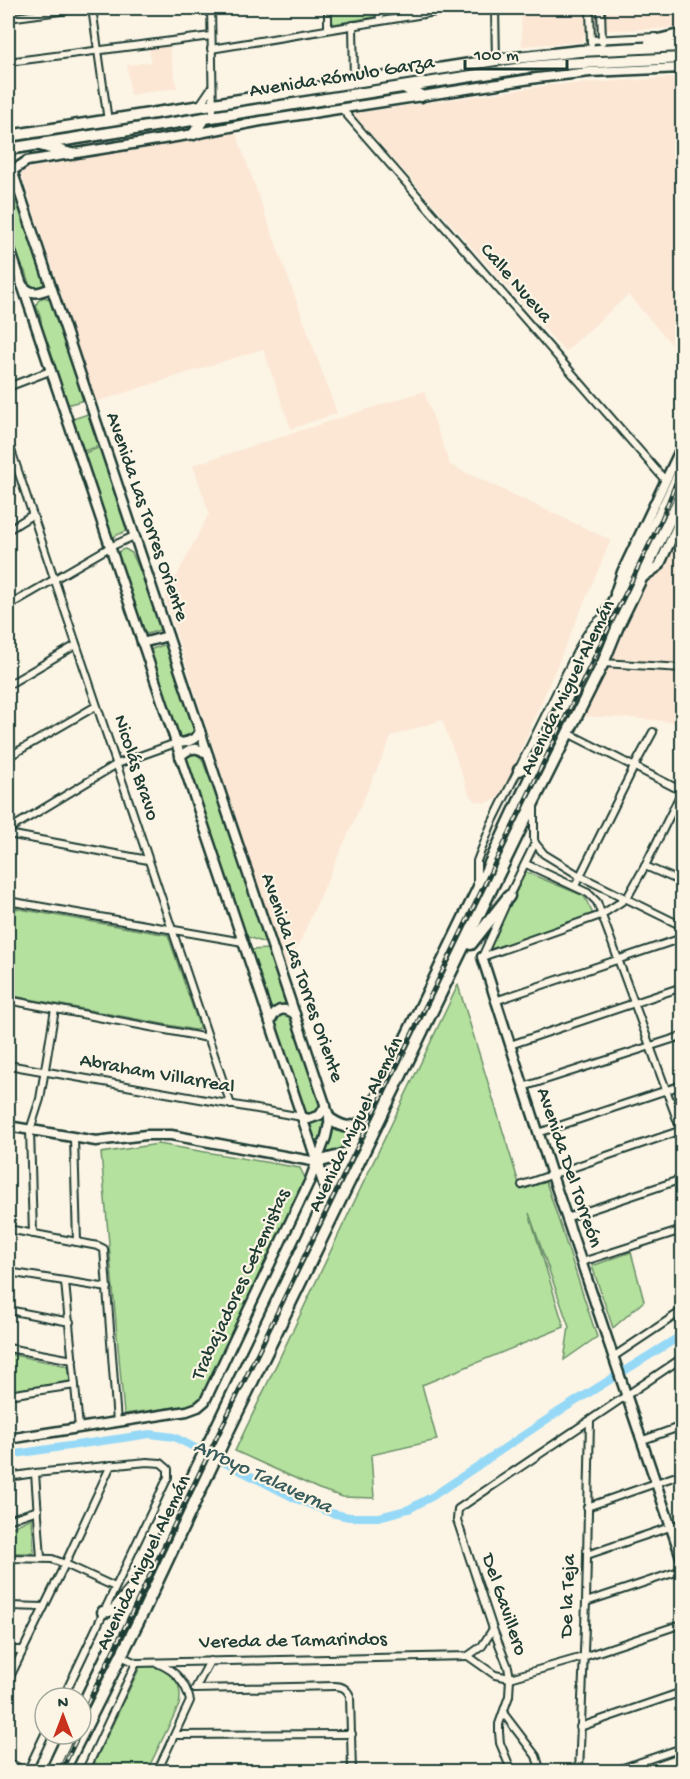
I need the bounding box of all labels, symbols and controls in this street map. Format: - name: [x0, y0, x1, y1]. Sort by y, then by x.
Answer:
- scale bar: [465, 33, 567, 71]
- text: 100 m: [473, 46, 519, 67]
- street label: Avenida Rómulo Garza: [248, 52, 437, 104]
- street label: Calle Nueva: [474, 239, 557, 329]
- street label: Avenida Las Torres Oriente: [99, 410, 193, 625]
- street label: Avenida Miguel Alemán: [517, 596, 622, 779]
- street label: Nicolás Bravo: [107, 712, 163, 824]
- street label: Avenida Las Torres Oriente: [254, 871, 348, 1086]
- street label: Avenida Miguel Alemán: [305, 1033, 410, 1216]
- street label: Abraham Villarreal: [78, 1050, 236, 1100]
- street label: Avenida Del Torreón: [530, 1085, 606, 1251]
- street label: Trabajadores Cetemistas: [187, 1185, 297, 1385]
- water label: Arroyo Talaverna: [189, 1435, 336, 1521]
- street label: Avenida Miguel Alemán: [93, 1471, 198, 1654]
- street label: Del Gavillero: [474, 1549, 531, 1659]
- street label: De la Teja: [556, 1553, 582, 1640]
- street label: Vereda de Tamarindos: [198, 1629, 388, 1655]
- north arrow: [33, 1686, 93, 1746]
- text: N: [58, 1695, 69, 1714]

